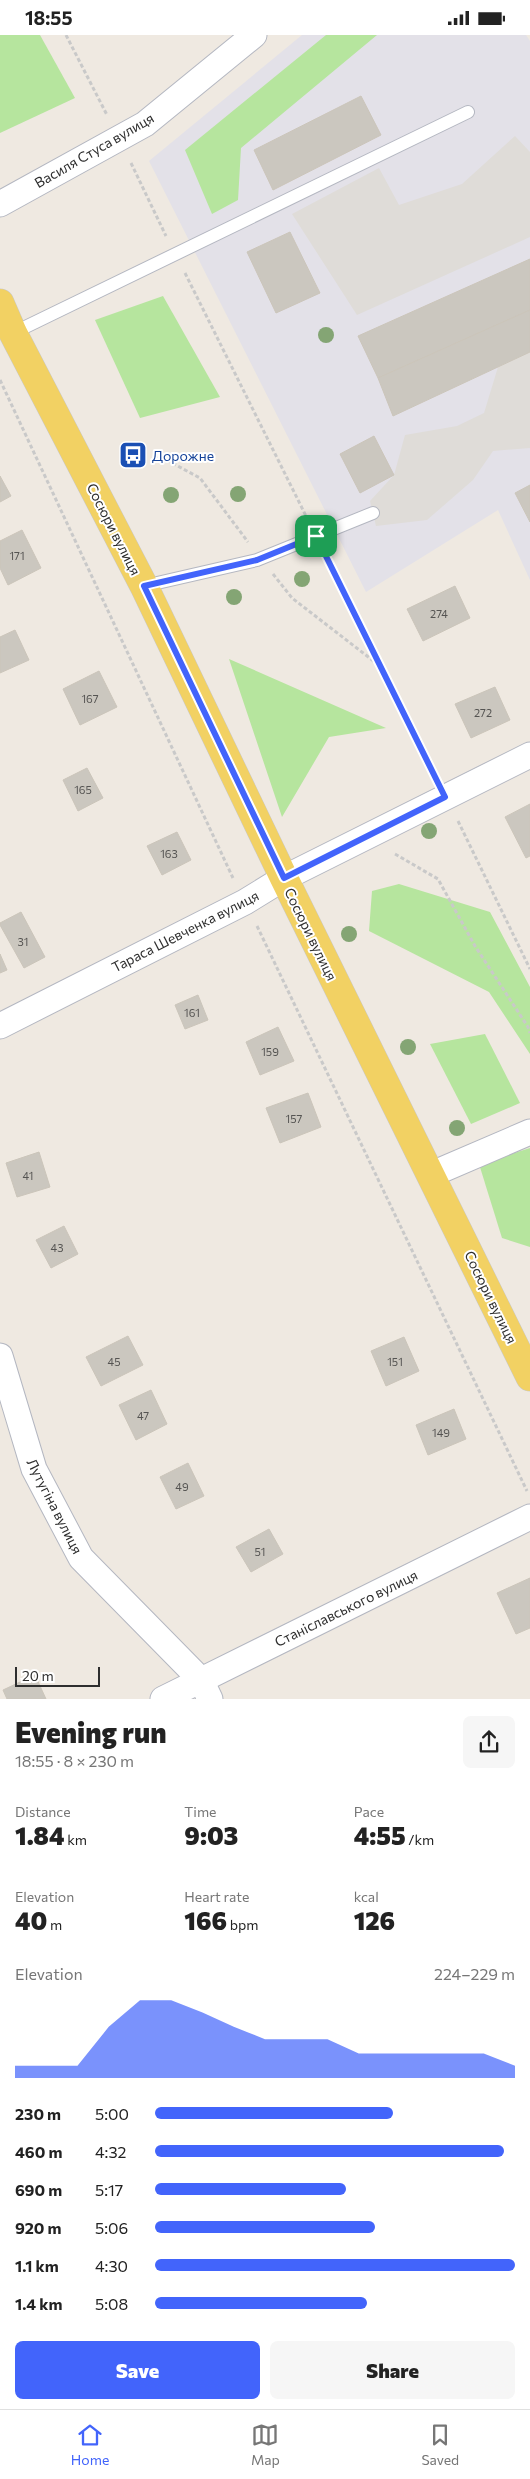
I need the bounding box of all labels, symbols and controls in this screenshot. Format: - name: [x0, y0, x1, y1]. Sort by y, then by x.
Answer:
- text: 18:55: [25, 6, 73, 29]
- street label: Василя Стуса вулиця: [31, 109, 157, 191]
- bus stop icon: Дорожне: [118, 440, 148, 470]
- place label: Дорожне: [152, 447, 214, 464]
- street label: Сосюри вулиця: [83, 480, 145, 578]
- pin: [295, 515, 337, 557]
- icon: arrive: [302, 522, 330, 550]
- house number: 171: [9, 549, 25, 562]
- house number: 274: [430, 607, 448, 620]
- house number: 167: [81, 692, 99, 705]
- house number: 272: [474, 706, 492, 719]
- house number: 165: [74, 783, 92, 796]
- house number: 163: [160, 847, 178, 860]
- street label: Сосюри вулиця: [281, 885, 341, 983]
- street label: Тараса Шевченка вулиця: [109, 886, 261, 976]
- house number: 31: [18, 935, 28, 948]
- house number: 161: [184, 1006, 200, 1019]
- house number: 159: [261, 1045, 279, 1058]
- house number: 157: [286, 1112, 303, 1125]
- house number: 41: [23, 1169, 33, 1182]
- house number: 43: [51, 1241, 63, 1254]
- street label: Сосюри вулиця: [461, 1248, 521, 1346]
- house number: 45: [108, 1355, 120, 1368]
- house number: 151: [387, 1355, 403, 1368]
- house number: 47: [137, 1409, 149, 1422]
- house number: 149: [432, 1426, 450, 1439]
- street label: Лутугіна вулиця: [24, 1455, 86, 1557]
- house number: 49: [175, 1480, 189, 1493]
- house number: 51: [254, 1545, 266, 1558]
- street label: Станіславського вулиця: [272, 1566, 420, 1650]
- scale bar: [15, 1664, 100, 1687]
- text: 20 m: [22, 1667, 54, 1684]
- text: Evening run: [15, 1715, 167, 1749]
- button: share: [463, 1716, 515, 1768]
- text: 18:55 · 8 × 230 m: [15, 1751, 134, 1770]
- text: Distance: [15, 1803, 71, 1820]
- text: Time: [184, 1803, 217, 1820]
- text: Pace: [354, 1803, 384, 1820]
- text: 1.84: [15, 1820, 65, 1850]
- text: 9:03: [184, 1820, 238, 1850]
- text: 4:55: [354, 1820, 406, 1850]
- text: km: [65, 1831, 87, 1848]
- text: /km: [406, 1831, 434, 1848]
- text: Elevation: [15, 1888, 74, 1905]
- text: Heart rate: [184, 1888, 249, 1905]
- text: kcal: [354, 1888, 379, 1905]
- text: 40: [15, 1905, 47, 1935]
- text: 166: [184, 1905, 227, 1935]
- text: 126: [354, 1905, 395, 1935]
- text: m: [47, 1916, 62, 1933]
- text: bpm: [227, 1916, 259, 1933]
- text: Elevation: [15, 1964, 83, 1983]
- text: 224–229 m: [434, 1964, 515, 1983]
- text: 230 m: [15, 2104, 61, 2123]
- text: 5:00: [95, 2104, 129, 2123]
- text: 460 m: [15, 2142, 62, 2161]
- text: 4:32: [95, 2142, 126, 2161]
- text: 690 m: [15, 2180, 62, 2199]
- text: 5:17: [95, 2180, 123, 2199]
- text: 920 m: [15, 2218, 61, 2237]
- text: 5:06: [95, 2218, 128, 2237]
- text: 1.1 km: [15, 2256, 59, 2275]
- text: 4:30: [95, 2256, 128, 2275]
- text: 1.4 km: [15, 2294, 62, 2313]
- text: 5:08: [95, 2294, 128, 2313]
- button: Save: [15, 2341, 260, 2399]
- button: Share: [270, 2341, 515, 2399]
- tab: Home: [71, 2421, 109, 2468]
- tab: Map: [251, 2421, 280, 2468]
- tab: Saved: [421, 2421, 459, 2468]

